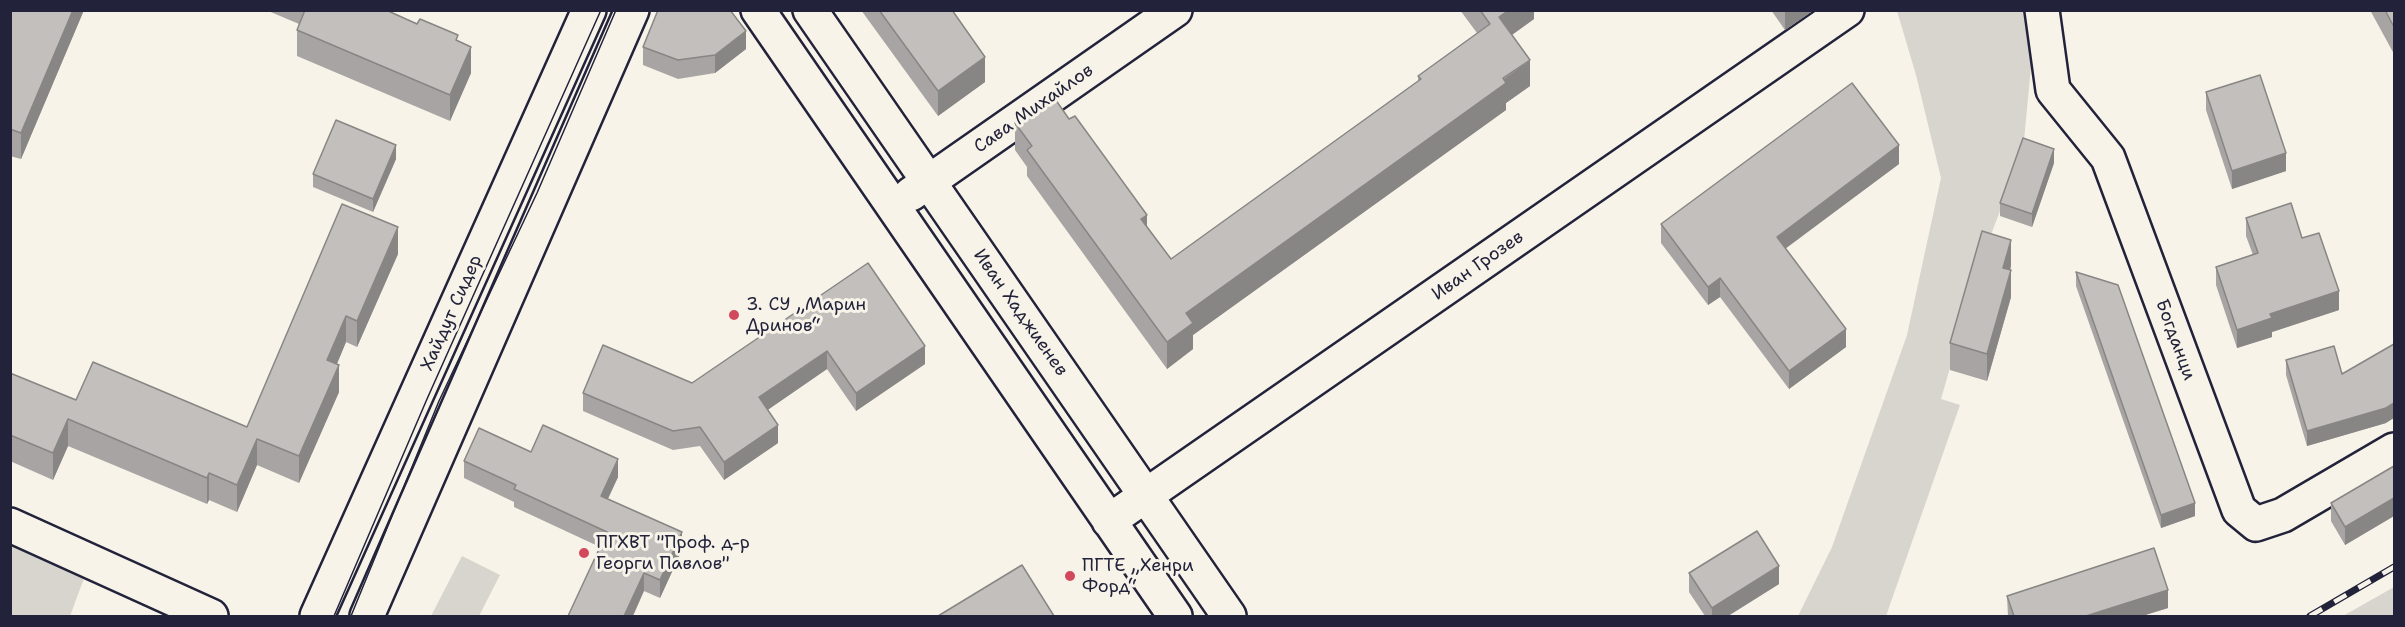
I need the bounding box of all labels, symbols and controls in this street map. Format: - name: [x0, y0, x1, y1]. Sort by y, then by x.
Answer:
- street label: Сава Михайлов: [970, 60, 1098, 158]
- street label: Иван Грозев: [1428, 226, 1528, 306]
- street label: Иван Хаджиенев: [968, 245, 1072, 381]
- street label: Хайдут Сидер: [417, 252, 487, 374]
- place label: 3. СУ „Марин Дринов“: [746, 294, 866, 336]
- street label: Богданци: [2150, 297, 2200, 383]
- marker: 3. СУ „Марин Дринов“: [727, 308, 741, 322]
- place label: ПГХВТ "Проф. д-р Георги Павлов": [596, 532, 750, 574]
- marker: ПГХВТ "Проф. д-р Георги Павлов": [577, 546, 591, 560]
- place label: ПГТЕ „Хенри Форд“: [1082, 555, 1194, 598]
- marker: ПГТЕ „Хенри Форд“: [1063, 569, 1077, 583]

